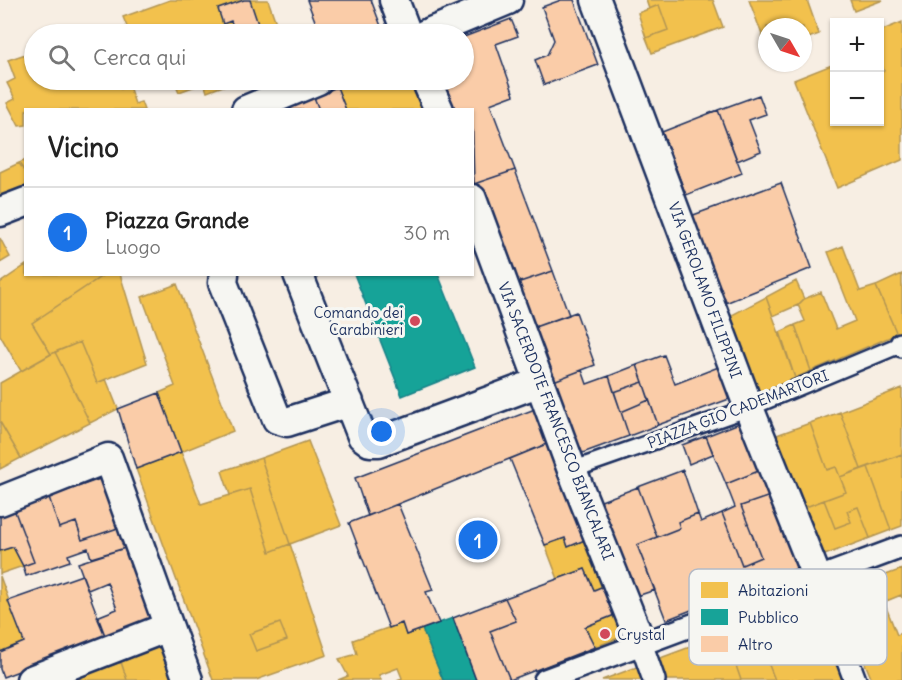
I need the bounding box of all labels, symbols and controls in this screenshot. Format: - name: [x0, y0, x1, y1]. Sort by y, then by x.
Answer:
- north arrow: [758, 18, 812, 72]
- map controls: [830, 18, 884, 126]
- button: +: [830, 18, 884, 72]
- search box: [24, 24, 474, 90]
- icon: search: [45, 41, 78, 74]
- text: Cerca qui: [93, 43, 186, 71]
- button: −: [830, 72, 884, 126]
- text: Vicino: [48, 131, 119, 164]
- street label: VIA GEROLAMO FILIPPINI: [664, 199, 746, 381]
- text: Piazza Grande: [105, 206, 249, 234]
- text: 1: [64, 220, 71, 245]
- text: 30 m: [403, 220, 450, 245]
- text: Luogo: [105, 234, 161, 259]
- street label: VIA SACERDOTE FRANCESCO BIANCALARI: [494, 279, 618, 563]
- place label: Comando dei Carabinieri: [313, 303, 403, 339]
- marker: Comando dei Carabinieri: [408, 314, 422, 328]
- street label: PIAZZA GIO CADEMARTORI: [645, 366, 831, 452]
- your location: [367, 417, 396, 446]
- pin: 1: [458, 518, 498, 562]
- legend: [689, 569, 887, 665]
- text: Abitazioni: [738, 580, 808, 600]
- text: Pubblico: [738, 607, 799, 627]
- place label: Crystal: [617, 625, 665, 644]
- marker: Crystal: [598, 627, 612, 641]
- text: Altro: [738, 634, 773, 654]

